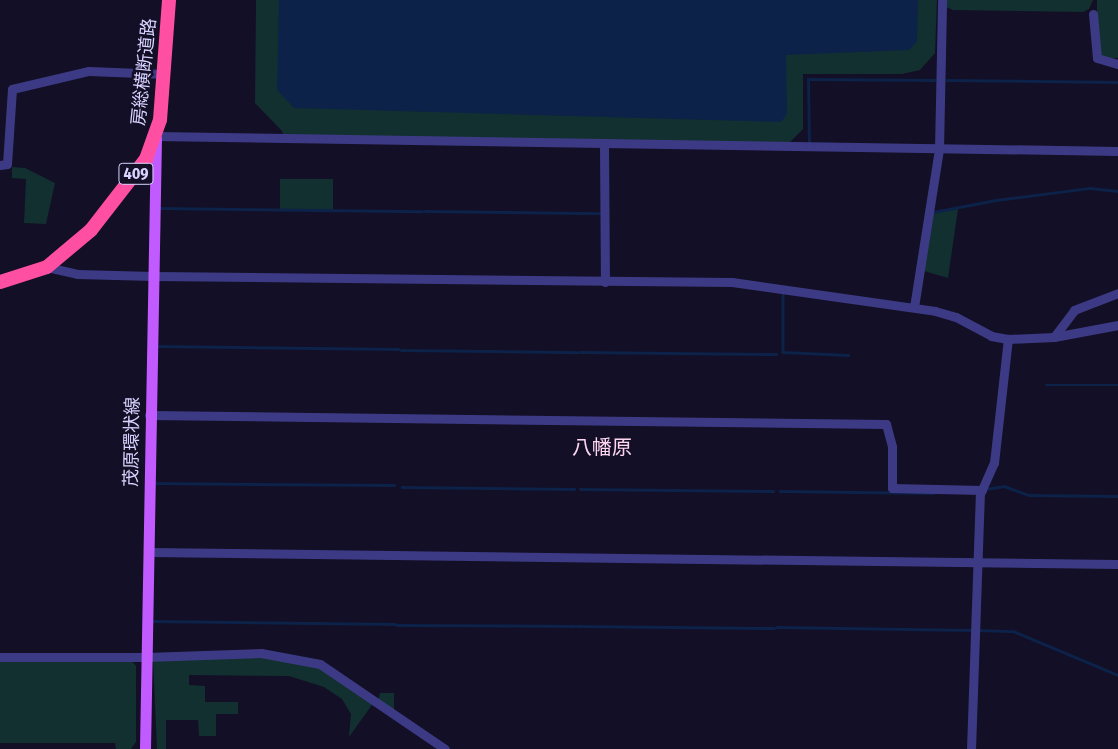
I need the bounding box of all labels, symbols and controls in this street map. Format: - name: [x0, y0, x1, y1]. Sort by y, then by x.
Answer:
- street label: 房総横断道路: [128, 17, 160, 127]
- road number: 409: [117, 160, 155, 188]
- street label: 茂原環状線: [120, 397, 144, 487]
- district label: 八幡原: [572, 435, 632, 459]

